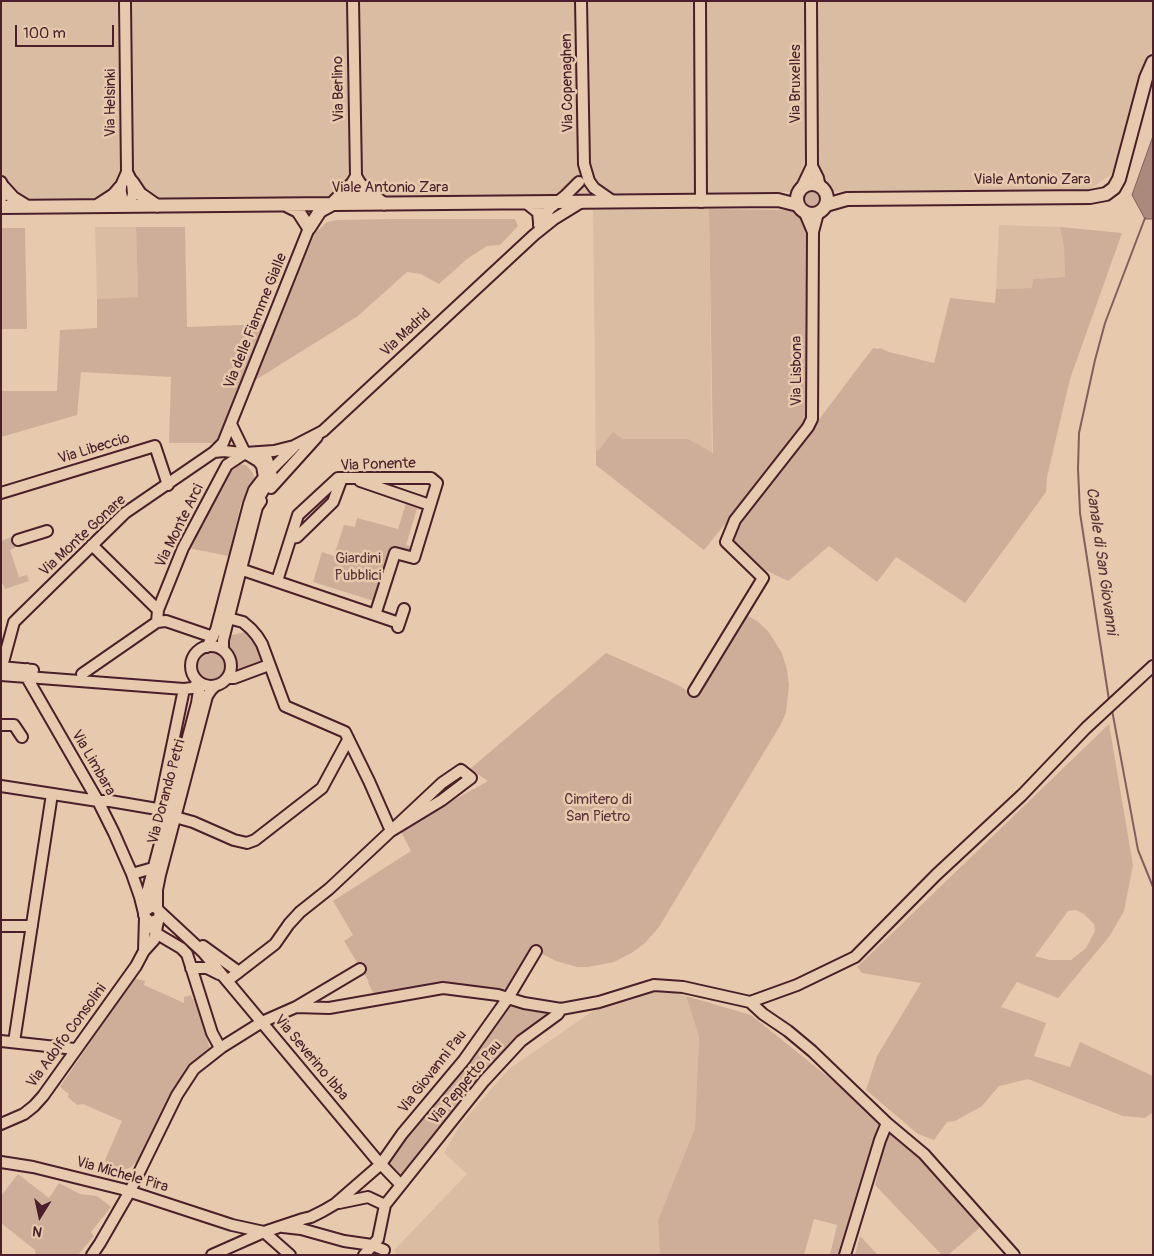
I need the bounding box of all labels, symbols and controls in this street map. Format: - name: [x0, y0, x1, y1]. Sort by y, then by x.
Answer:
- scale bar: [18, 15, 116, 47]
- text: 100 m: [23, 24, 66, 43]
- street label: Via Copenaghen: [558, 33, 578, 133]
- street label: Via Bruxelles: [787, 44, 805, 124]
- street label: Via Berlino: [329, 56, 349, 122]
- street label: Via Helsinki: [102, 69, 120, 137]
- street label: Viale Antonio Zara: [974, 171, 1090, 189]
- street label: Viale Antonio Zara: [332, 179, 448, 197]
- street label: Via delle Fiamme Gialle: [221, 251, 291, 391]
- street label: Via Madrid: [377, 305, 435, 361]
- street label: Via Lisbona: [788, 336, 806, 406]
- street label: Via Libeccio: [56, 430, 132, 468]
- street label: Via Ponente: [340, 455, 416, 475]
- street label: Via Monte Arci: [152, 481, 208, 571]
- water label: Canale di San Giovanni: [1081, 486, 1121, 636]
- street label: Via Monte Gonare: [36, 491, 130, 581]
- park label: Giardini Pubblici: [334, 550, 382, 585]
- street label: Via Limbara: [67, 727, 119, 799]
- street label: Via Dorando Petri: [144, 738, 190, 846]
- park label: Cimitero di San Pietro: [564, 791, 632, 826]
- street label: Via Adolfo Consolini: [23, 980, 111, 1092]
- street label: Via Severino Ibba: [270, 1012, 352, 1104]
- street label: Via Giovanni Pau: [395, 1027, 471, 1117]
- street label: Via Peppetto Pau: [426, 1037, 506, 1129]
- street label: Via Michele Pira: [74, 1153, 170, 1197]
- north arrow: [15, 1191, 65, 1241]
- text: N: [31, 1222, 43, 1240]

